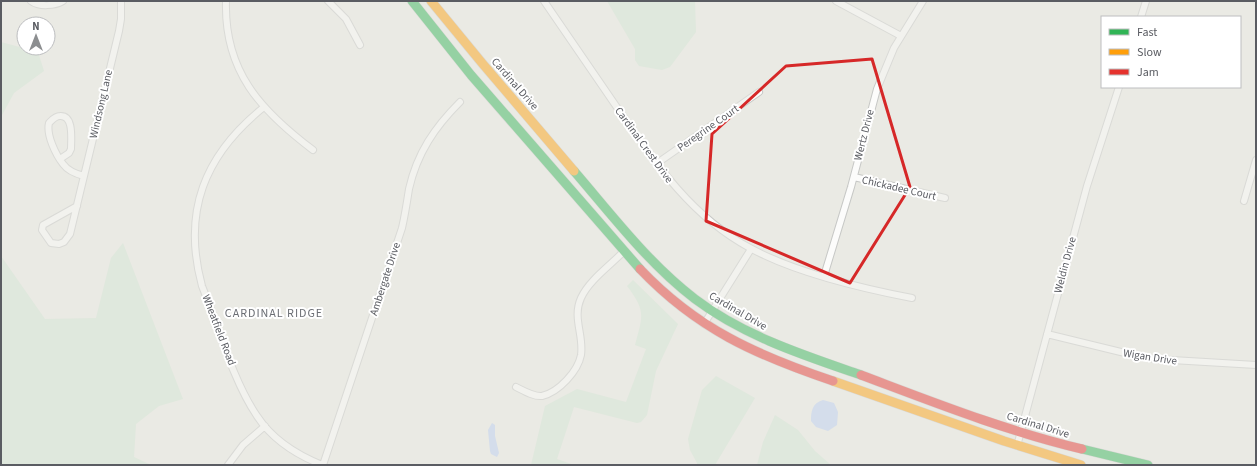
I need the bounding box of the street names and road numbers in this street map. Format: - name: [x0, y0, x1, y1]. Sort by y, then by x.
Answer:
- street label: Cardinal Drive: [488, 55, 542, 114]
- street label: Windsong Lane: [86, 68, 116, 140]
- street label: Peregrine Court: [674, 101, 742, 155]
- street label: Cardinal Crest Drive: [611, 104, 677, 186]
- street label: Wertz Drive: [850, 107, 878, 162]
- street label: Chickadee Court: [860, 172, 938, 204]
- street label: Weldin Drive: [1050, 235, 1080, 295]
- street label: Ambergate Drive: [366, 240, 404, 318]
- street label: Cardinal Drive: [706, 288, 770, 334]
- street label: Wheatfield Road: [199, 292, 239, 368]
- street label: Wigan Drive: [1122, 345, 1179, 369]
- street label: Cardinal Drive: [1005, 408, 1072, 442]

